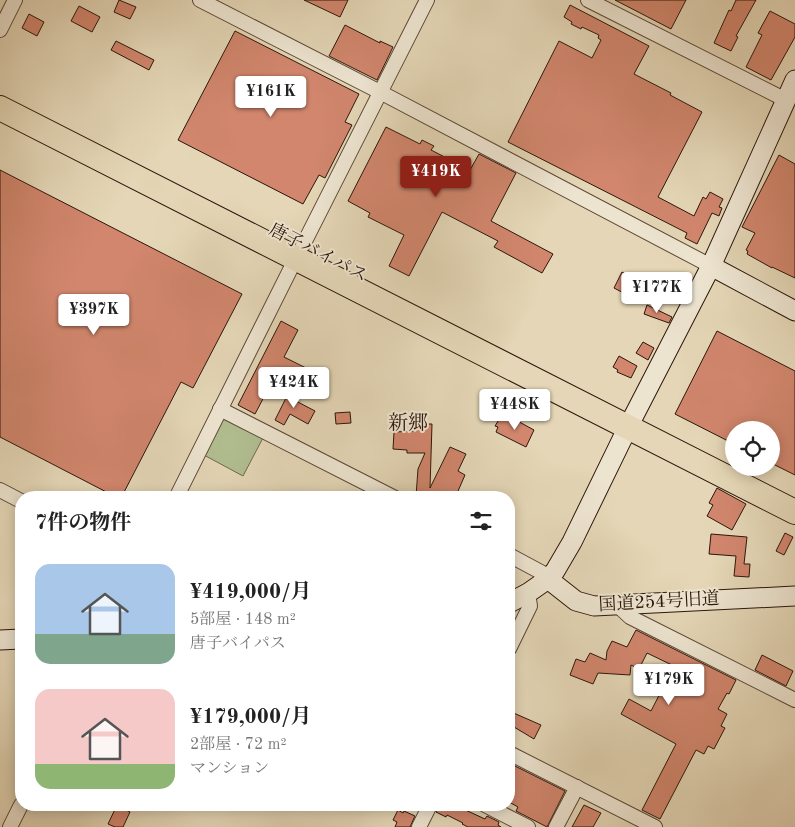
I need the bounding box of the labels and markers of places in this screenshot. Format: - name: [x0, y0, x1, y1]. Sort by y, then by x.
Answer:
- pin: ¥161K: [236, 76, 306, 118]
- pin: ¥419K: [401, 156, 471, 198]
- pin: ¥177K: [622, 272, 692, 314]
- pin: ¥397K: [59, 294, 129, 336]
- pin: ¥424K: [259, 366, 329, 409]
- pin: ¥448K: [480, 388, 550, 431]
- pin: ¥179K: [634, 664, 704, 706]

